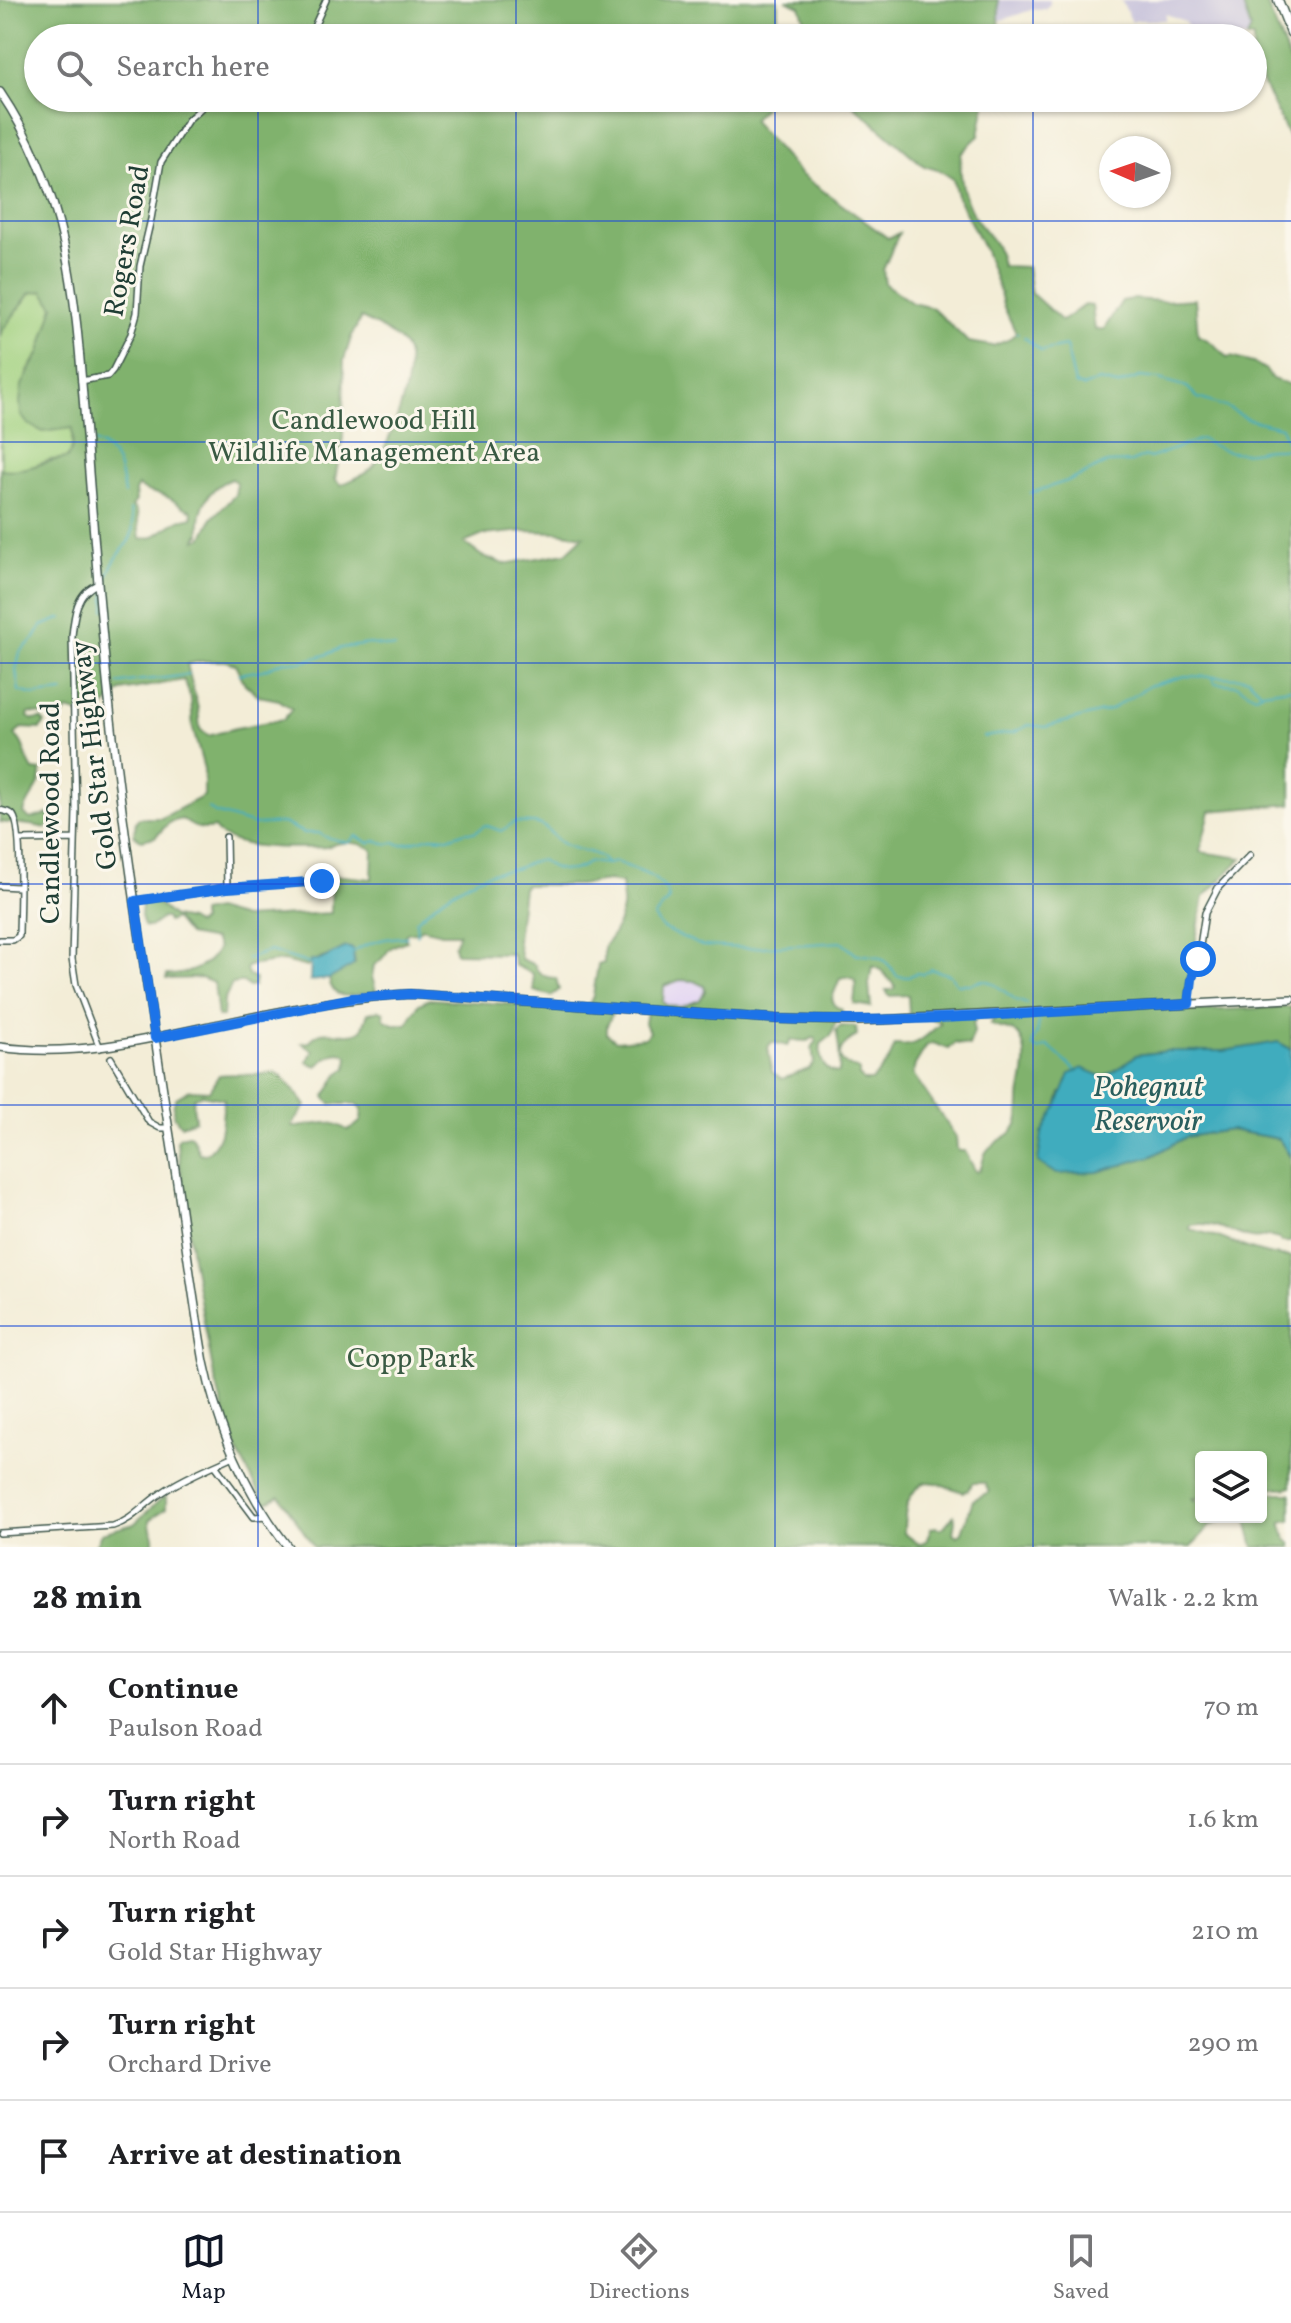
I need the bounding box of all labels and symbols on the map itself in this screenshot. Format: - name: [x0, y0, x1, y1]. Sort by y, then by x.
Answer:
- north arrow: [1099, 136, 1171, 208]
- street label: Rogers Road: [95, 162, 161, 320]
- park label: Candlewood Hill Wildlife Management Area: [208, 402, 540, 473]
- street label: Gold Star Highway: [62, 638, 128, 872]
- street label: Candlewood Road: [32, 702, 71, 924]
- route end: [304, 863, 340, 899]
- route start: [1180, 941, 1216, 977]
- water label: Pohegnut Reservoir: [1093, 1067, 1204, 1143]
- park label: Copp Park: [347, 1340, 475, 1379]

